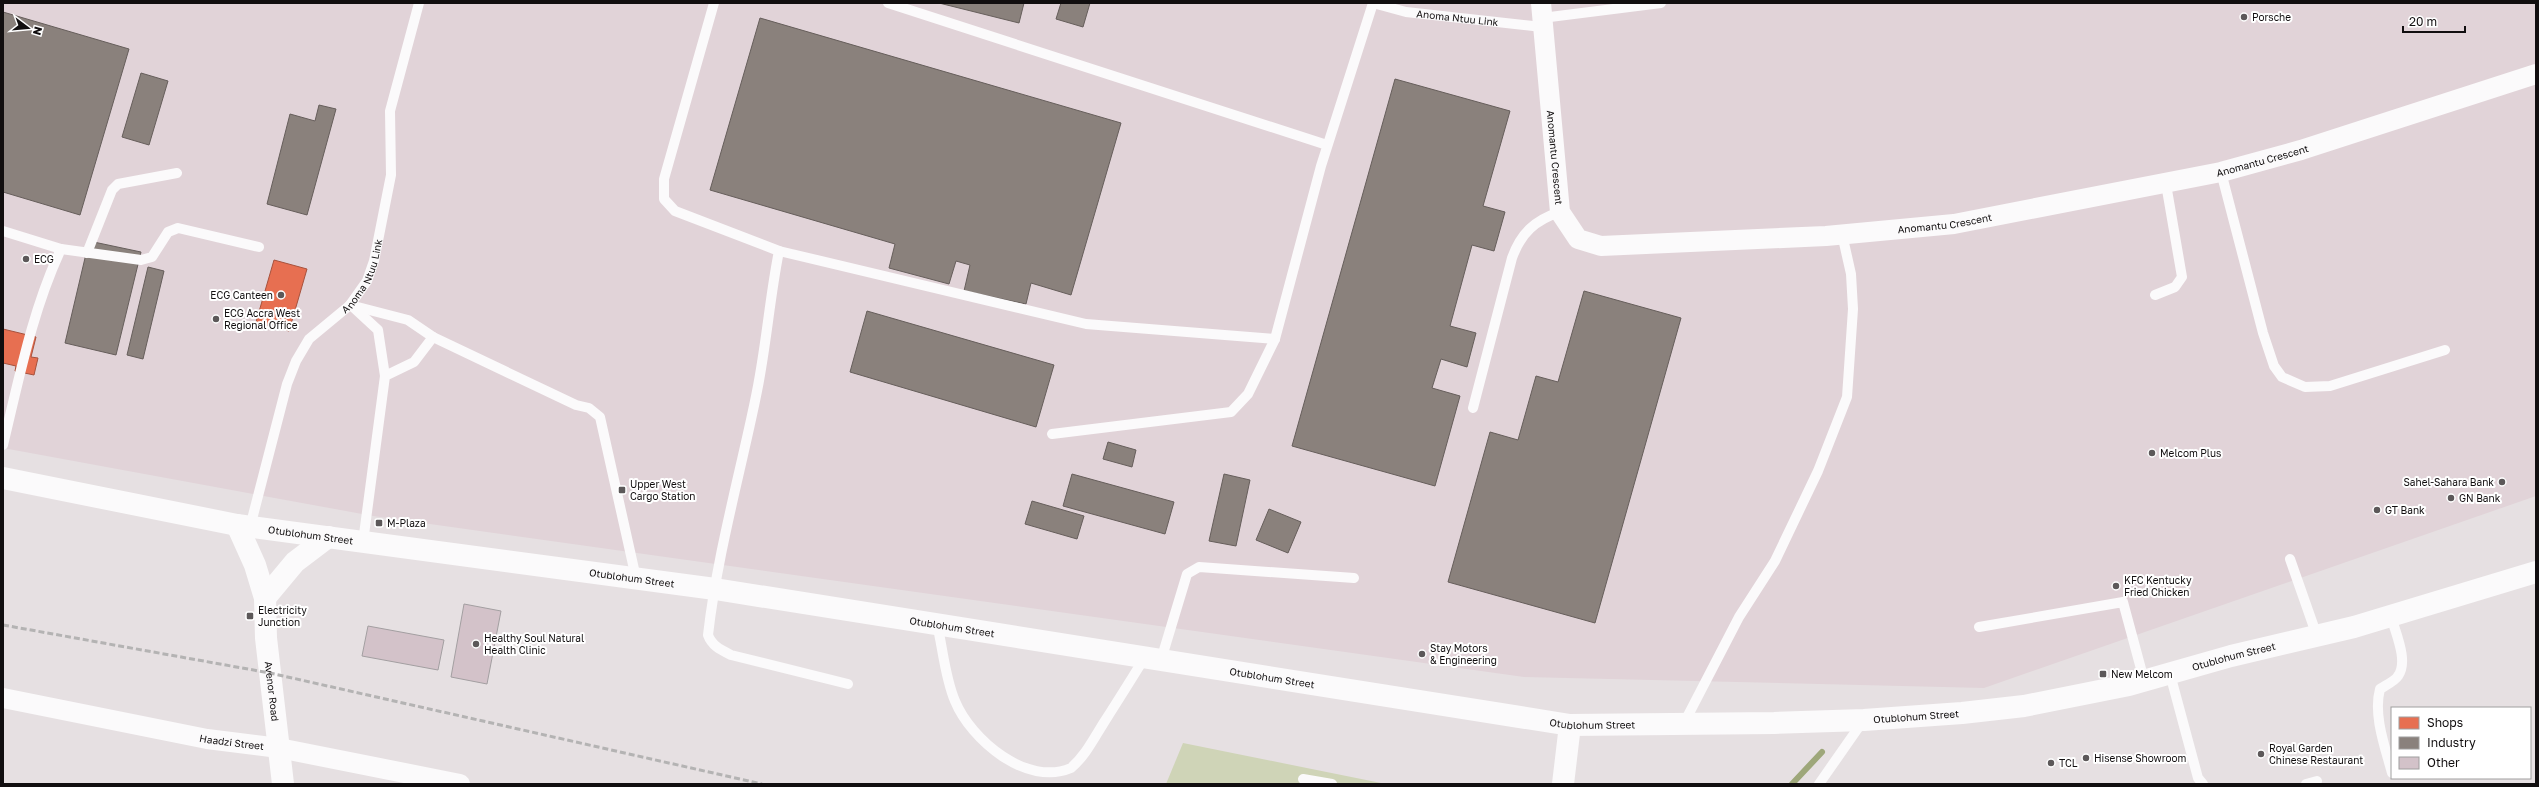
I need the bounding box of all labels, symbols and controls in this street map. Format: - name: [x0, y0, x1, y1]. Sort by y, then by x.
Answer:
- street label: Anoma Ntuu Link: [1416, 7, 1499, 28]
- north arrow: [8, 8, 48, 48]
- scale bar: [2403, 8, 2465, 34]
- place label: Porsche: [2252, 11, 2291, 23]
- marker: Porsche: [2239, 12, 2249, 22]
- text: 20 m: [2409, 14, 2437, 29]
- text: N: [31, 25, 45, 37]
- street label: Anomantu Crescent: [1545, 109, 1565, 205]
- street label: Anomantu Crescent: [2215, 142, 2310, 179]
- street label: Anomantu Crescent: [1897, 211, 1993, 235]
- street label: Anoma Ntuu Link: [339, 238, 384, 316]
- place label: ECG: [34, 253, 54, 265]
- marker: ECG: [21, 254, 31, 264]
- place label: ECG Canteen: [210, 289, 273, 301]
- marker: ECG Canteen: [276, 290, 286, 300]
- place label: ECG Accra West Regional Office: [224, 307, 300, 331]
- marker: ECG Accra West Regional Office: [211, 314, 221, 324]
- place label: Melcom Plus: [2160, 447, 2221, 459]
- marker: Melcom Plus: [2147, 448, 2157, 458]
- place label: Sahel-Sahara Bank: [2403, 476, 2494, 488]
- marker: Sahel-Sahara Bank: [2497, 477, 2507, 487]
- place label: Upper West Cargo Station: [630, 478, 695, 502]
- marker: Upper West Cargo Station: [617, 485, 627, 495]
- place label: GN Bank: [2459, 492, 2501, 504]
- marker: GN Bank: [2446, 493, 2456, 503]
- place label: GT Bank: [2385, 504, 2425, 516]
- marker: GT Bank: [2372, 505, 2382, 515]
- place label: M-Plaza: [387, 517, 426, 529]
- marker: M-Plaza: [374, 518, 384, 528]
- street label: Otublohum Street: [267, 523, 354, 547]
- street label: Otublohum Street: [588, 566, 675, 590]
- place label: KFC Kentucky Fried Chicken: [2124, 574, 2192, 598]
- marker: KFC Kentucky Fried Chicken: [2111, 581, 2121, 591]
- place label: Electricity Junction: [258, 604, 307, 628]
- marker: Electricity Junction: [245, 611, 255, 621]
- street label: Otublohum Street: [909, 614, 995, 639]
- place label: Healthy Soul Natural Health Clinic: [484, 632, 584, 656]
- marker: Healthy Soul Natural Health Clinic: [471, 639, 481, 649]
- street label: Otublohum Street: [2190, 640, 2277, 673]
- place label: Stay Motors & Engineering: [1430, 642, 1497, 666]
- marker: Stay Motors & Engineering: [1417, 649, 1427, 659]
- street label: Avenor Road: [263, 661, 282, 722]
- street label: Otublohum Street: [1229, 665, 1315, 690]
- place label: New Melcom: [2111, 668, 2173, 680]
- marker: New Melcom: [2098, 669, 2108, 679]
- street label: Otublohum Street: [1873, 707, 1959, 725]
- legend: [2391, 707, 2531, 779]
- text: Shops: [2427, 715, 2463, 730]
- street label: Otublohum Street: [1549, 716, 1635, 731]
- street label: Haadzi Street: [198, 732, 265, 752]
- text: Industry: [2427, 735, 2476, 750]
- place label: Royal Garden Chinese Restaurant: [2269, 742, 2363, 766]
- marker: Royal Garden Chinese Restaurant: [2256, 749, 2266, 759]
- place label: Hisense Showroom: [2094, 752, 2186, 764]
- marker: Hisense Showroom: [2081, 753, 2091, 763]
- text: Other: [2427, 755, 2460, 770]
- place label: TCL: [2059, 757, 2078, 769]
- marker: TCL: [2046, 758, 2056, 768]

